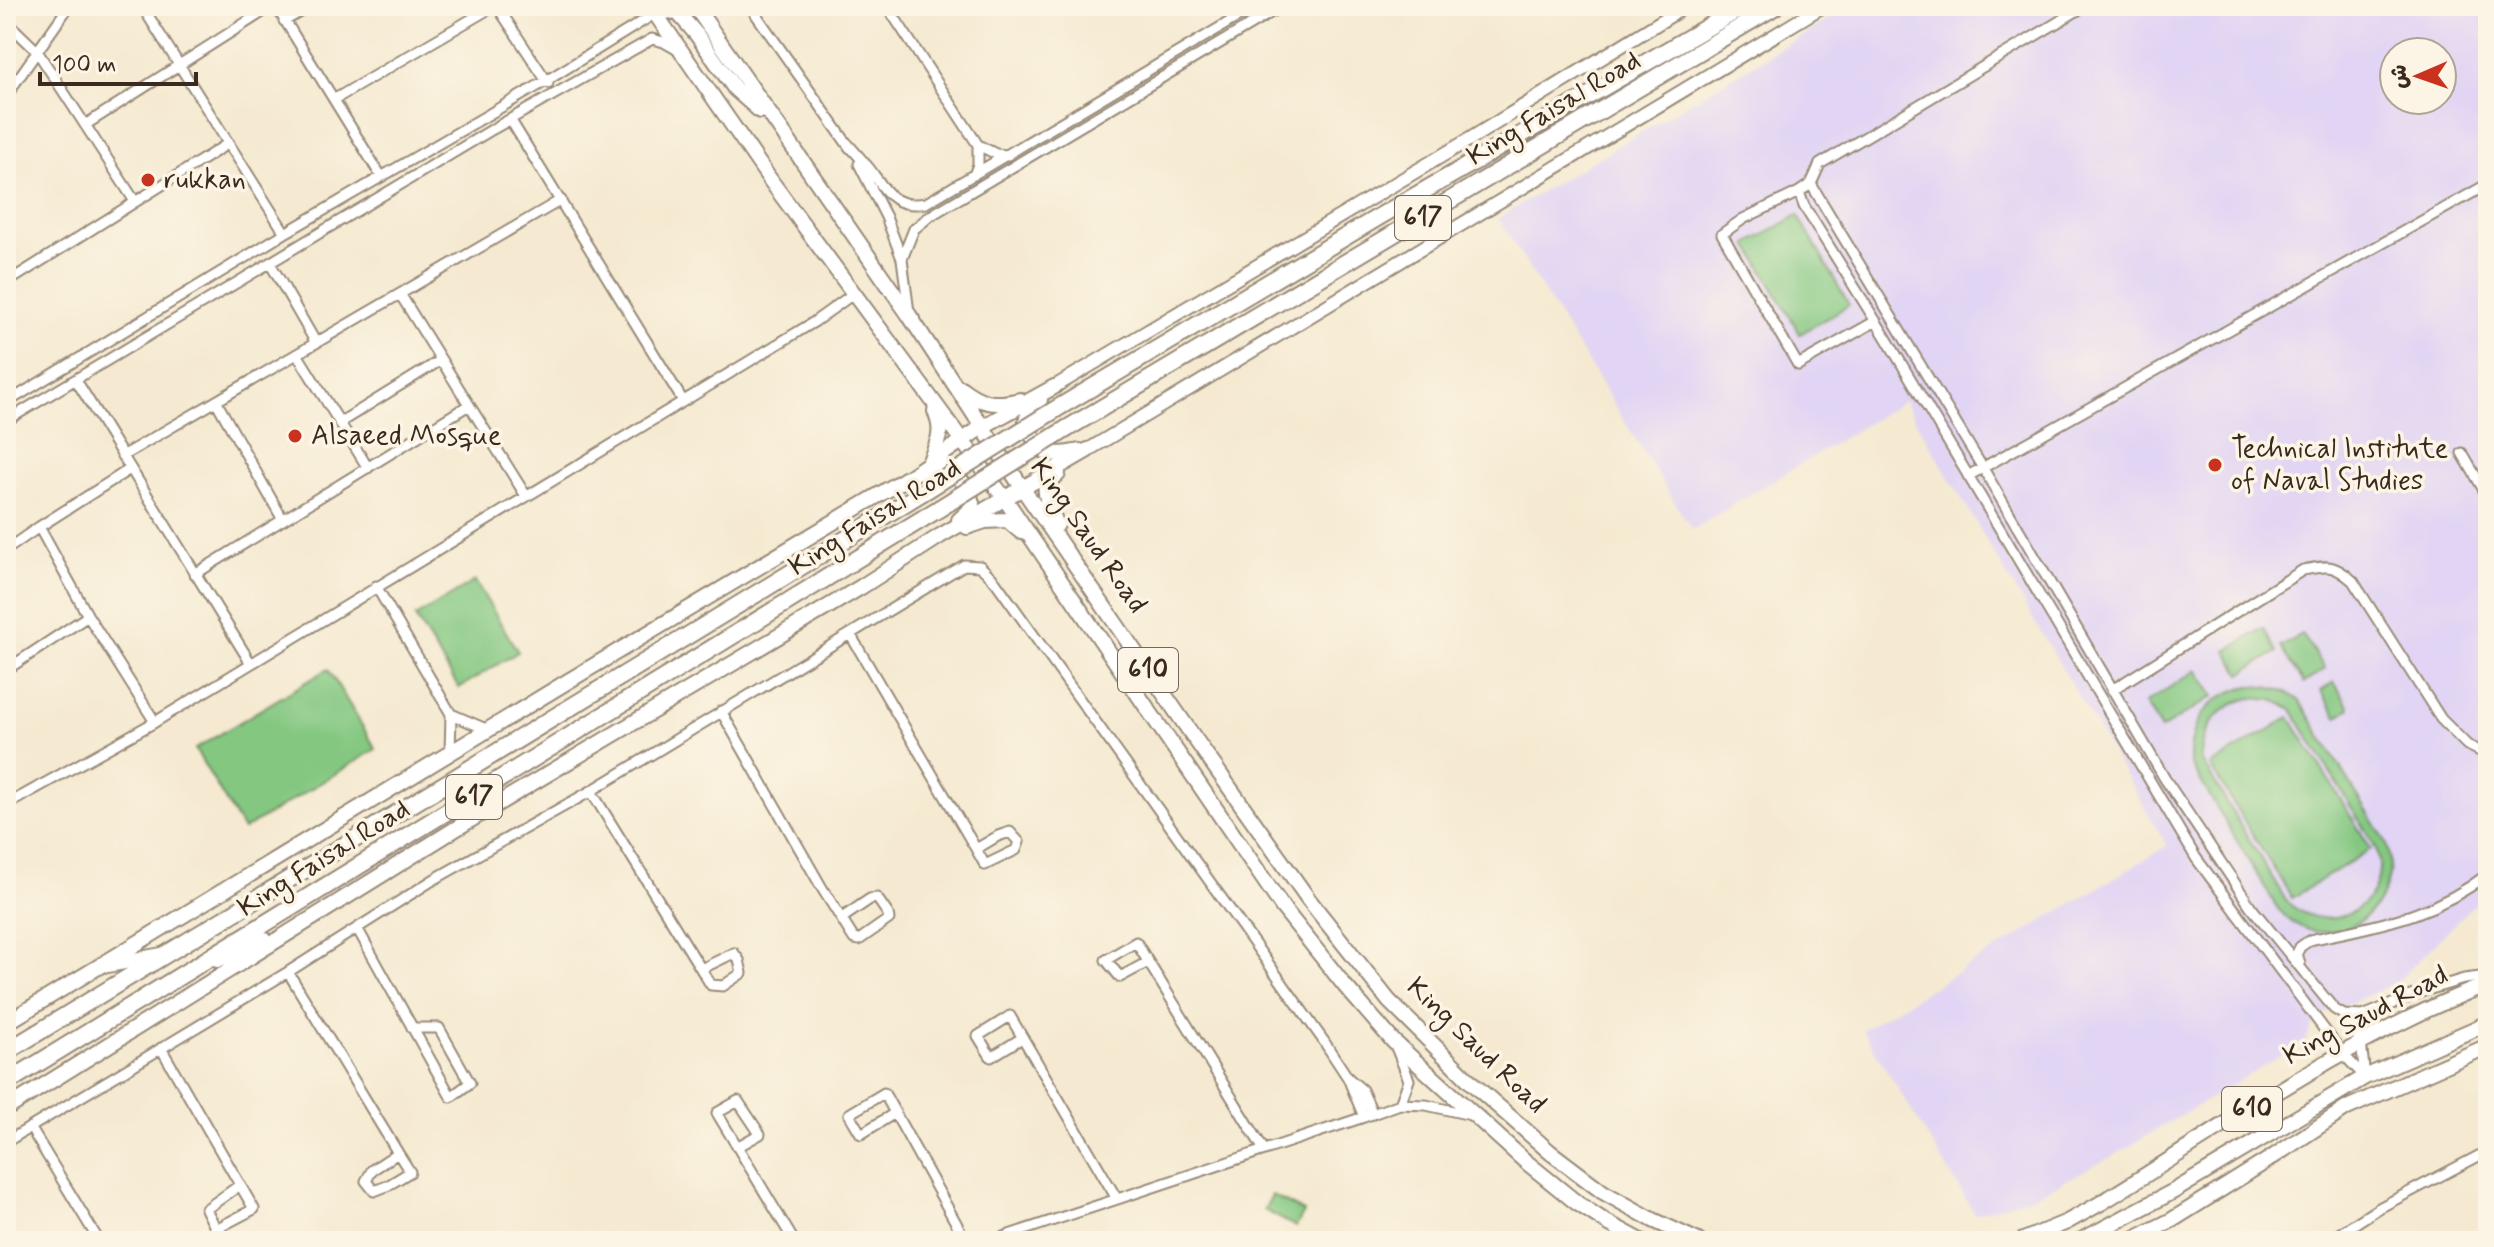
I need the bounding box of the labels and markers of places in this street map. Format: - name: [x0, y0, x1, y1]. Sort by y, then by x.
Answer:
- place label: rukkan: [164, 162, 246, 199]
- marker: rukkan: [139, 171, 157, 189]
- place label: Alsaeed Mosque: [311, 418, 502, 455]
- marker: Alsaeed Mosque: [286, 427, 304, 445]
- place label: Technical Institute of Naval Studies: [2231, 431, 2448, 500]
- marker: Technical Institute of Naval Studies: [2206, 456, 2224, 474]

